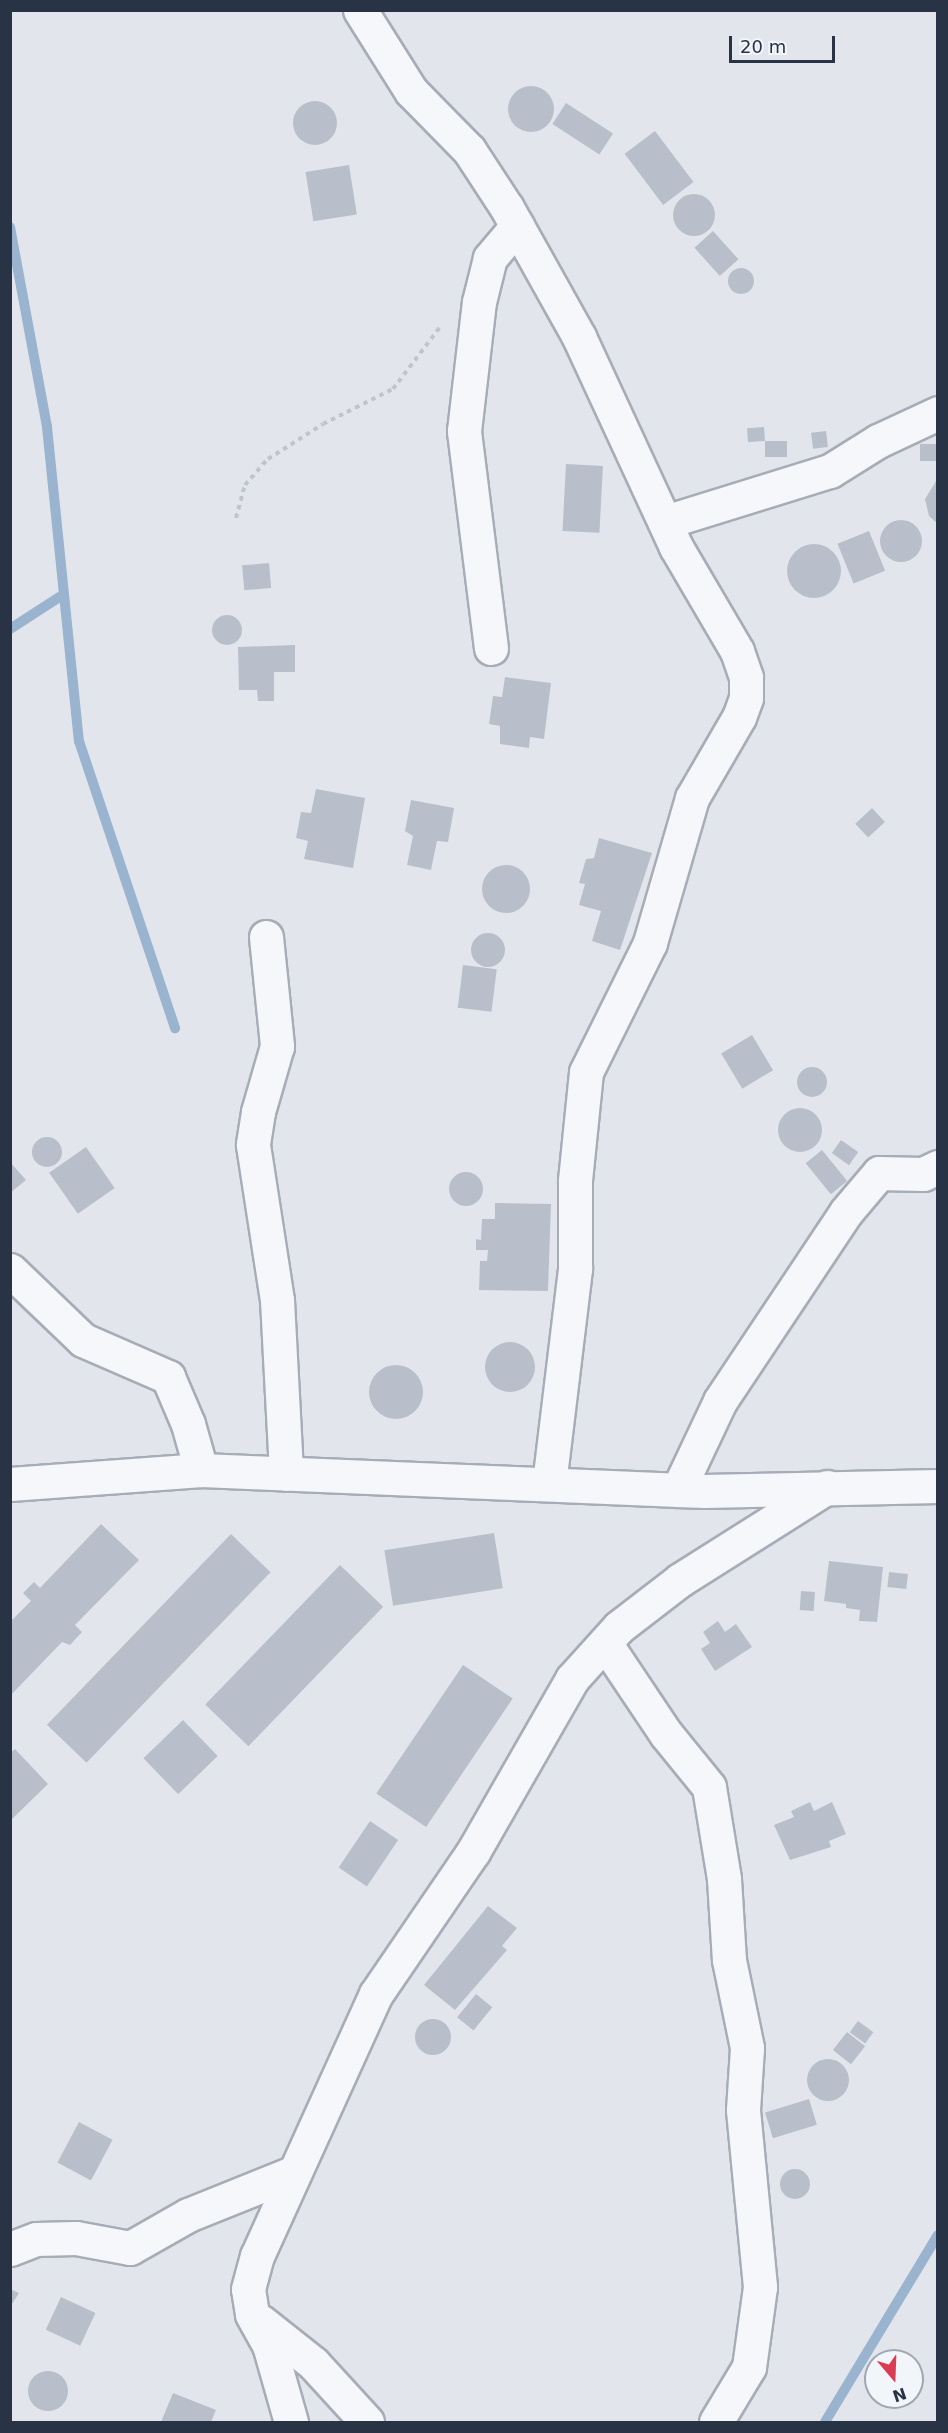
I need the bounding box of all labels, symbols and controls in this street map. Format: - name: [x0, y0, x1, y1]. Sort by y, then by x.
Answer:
- scale bar: [732, 24, 838, 62]
- text: 20 m: [740, 36, 786, 57]
- north arrow: [864, 2349, 924, 2409]
- text: N: [890, 2383, 909, 2406]

